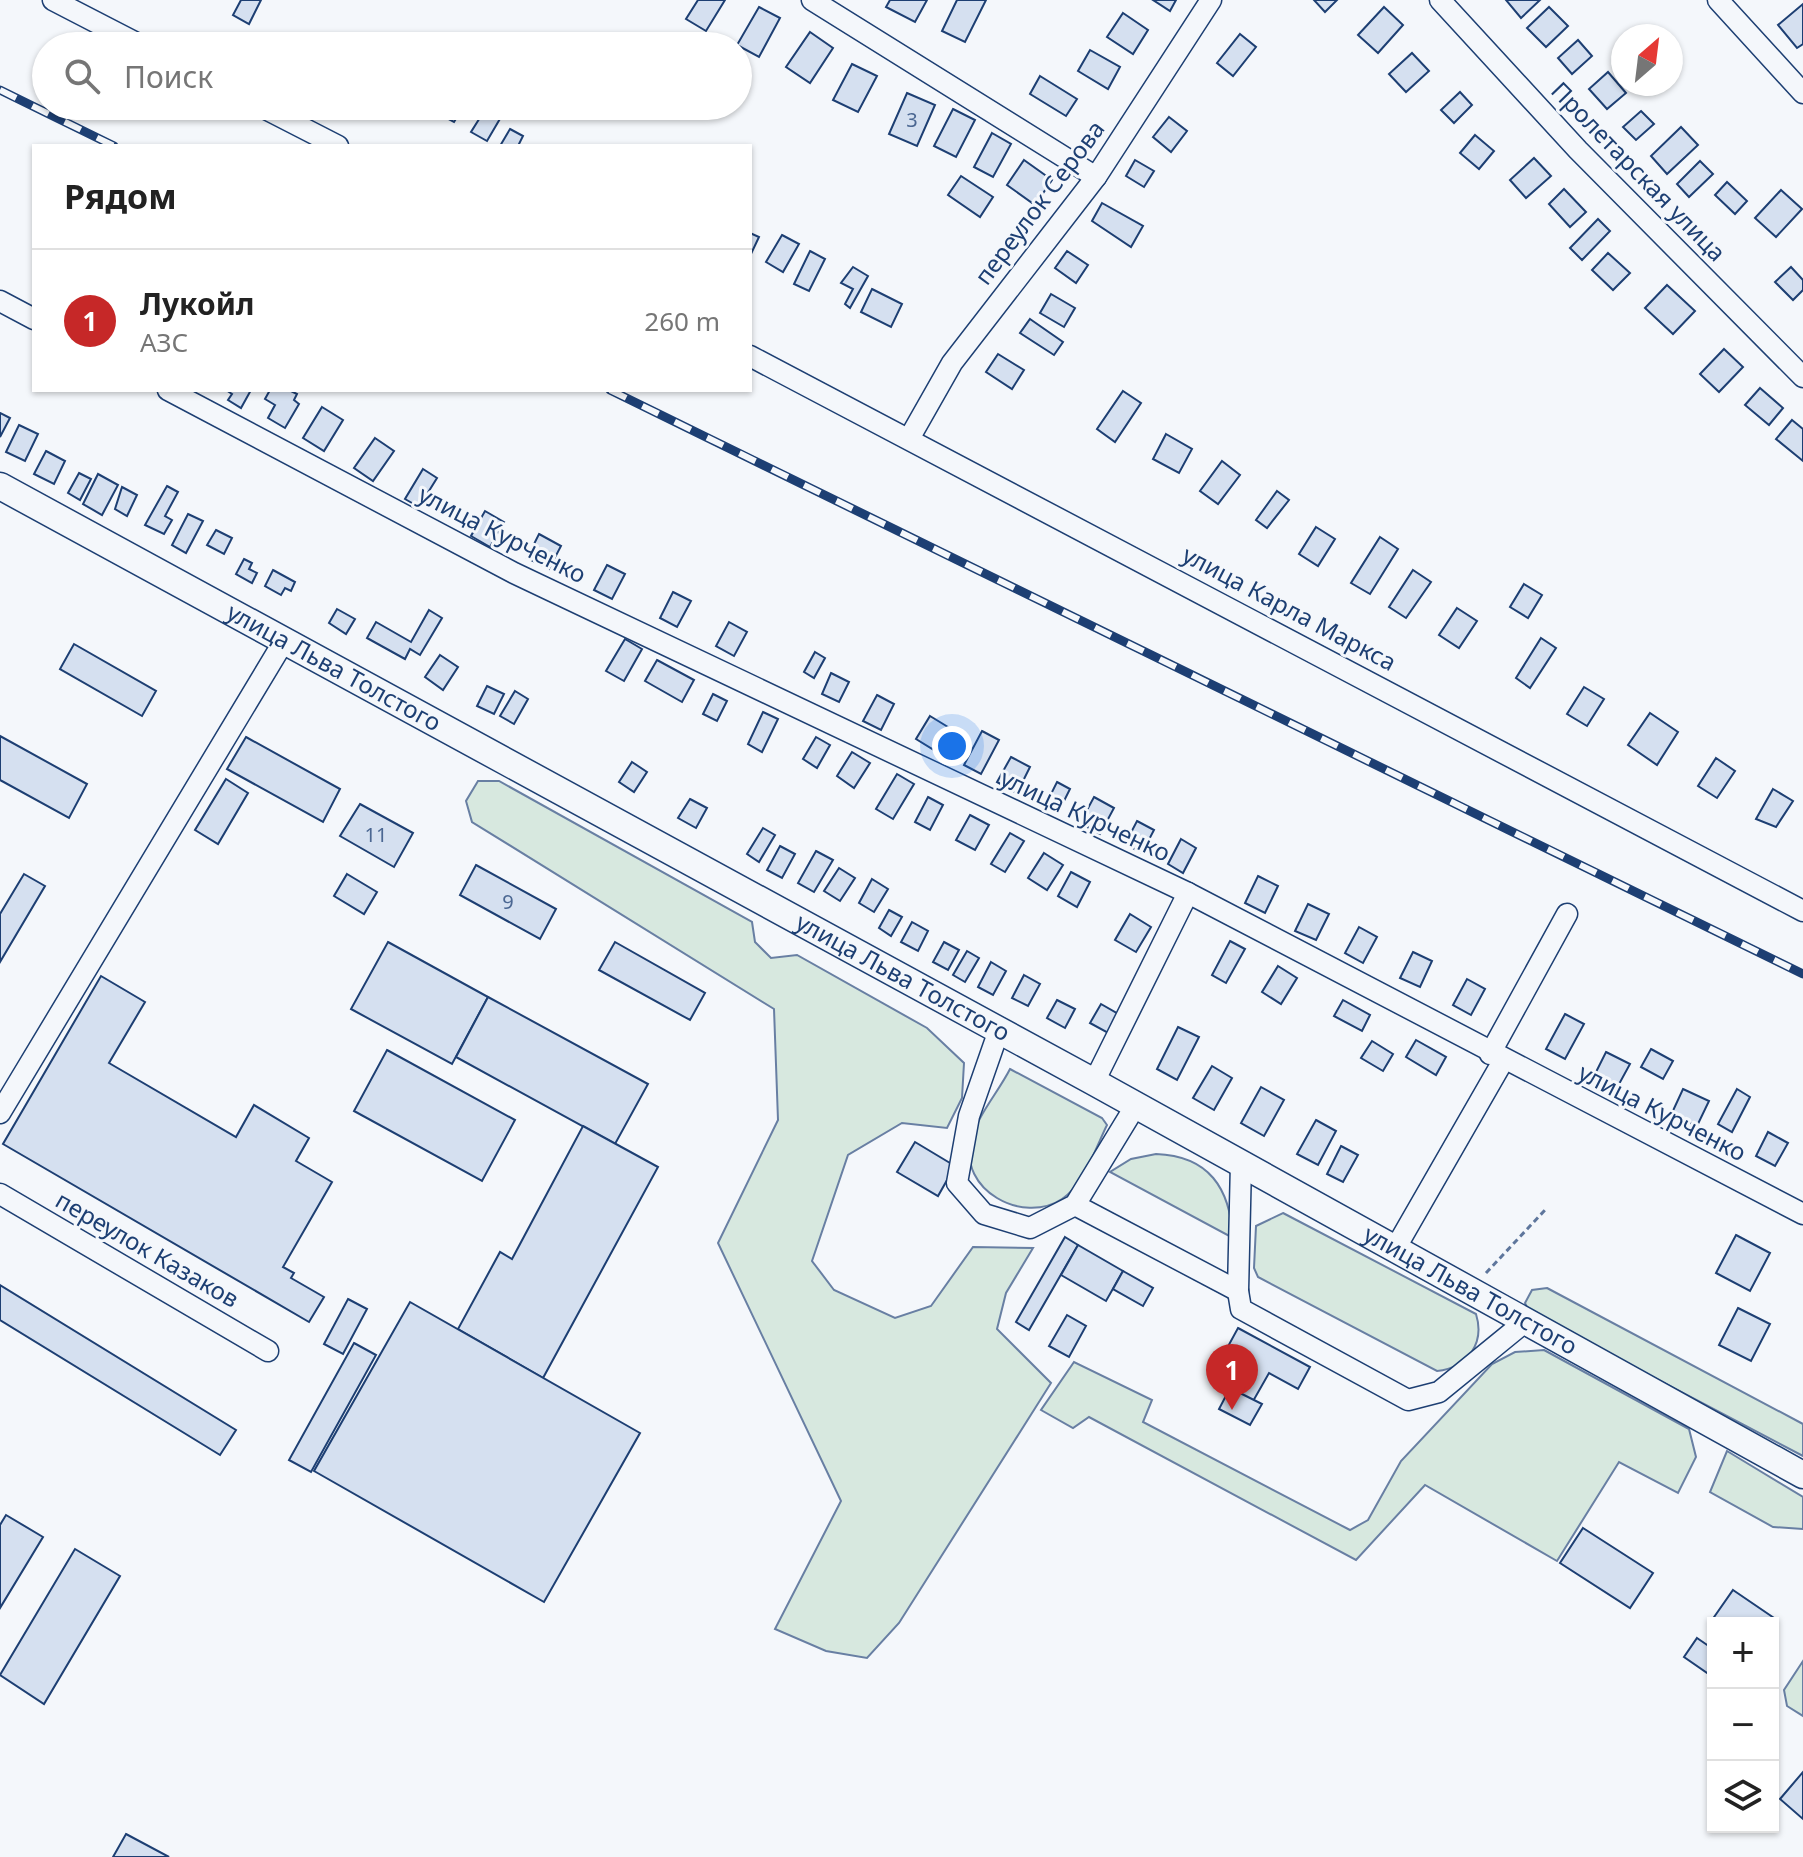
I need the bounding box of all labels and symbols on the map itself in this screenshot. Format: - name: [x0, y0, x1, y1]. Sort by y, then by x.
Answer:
- north arrow: [1611, 24, 1683, 96]
- street label: Пролетарская улица: [1544, 74, 1734, 268]
- house number: 3: [906, 106, 918, 133]
- street label: переулок Серова: [966, 113, 1111, 291]
- street label: улица Курченко: [413, 477, 592, 590]
- street label: улица Карла Маркса: [1177, 537, 1402, 678]
- street label: улица Льва Толстого: [221, 595, 448, 738]
- your location: [932, 726, 972, 766]
- street label: улица Курченко: [995, 761, 1176, 869]
- house number: 11: [365, 821, 387, 848]
- house number: 9: [502, 888, 514, 915]
- street label: улица Льва Толстого: [790, 905, 1017, 1048]
- street label: улица Курченко: [1573, 1055, 1752, 1168]
- street label: переулок Казаков: [50, 1183, 245, 1315]
- street label: улица Льва Толстого: [1358, 1217, 1584, 1362]
- pin: 1: [1206, 1344, 1258, 1410]

